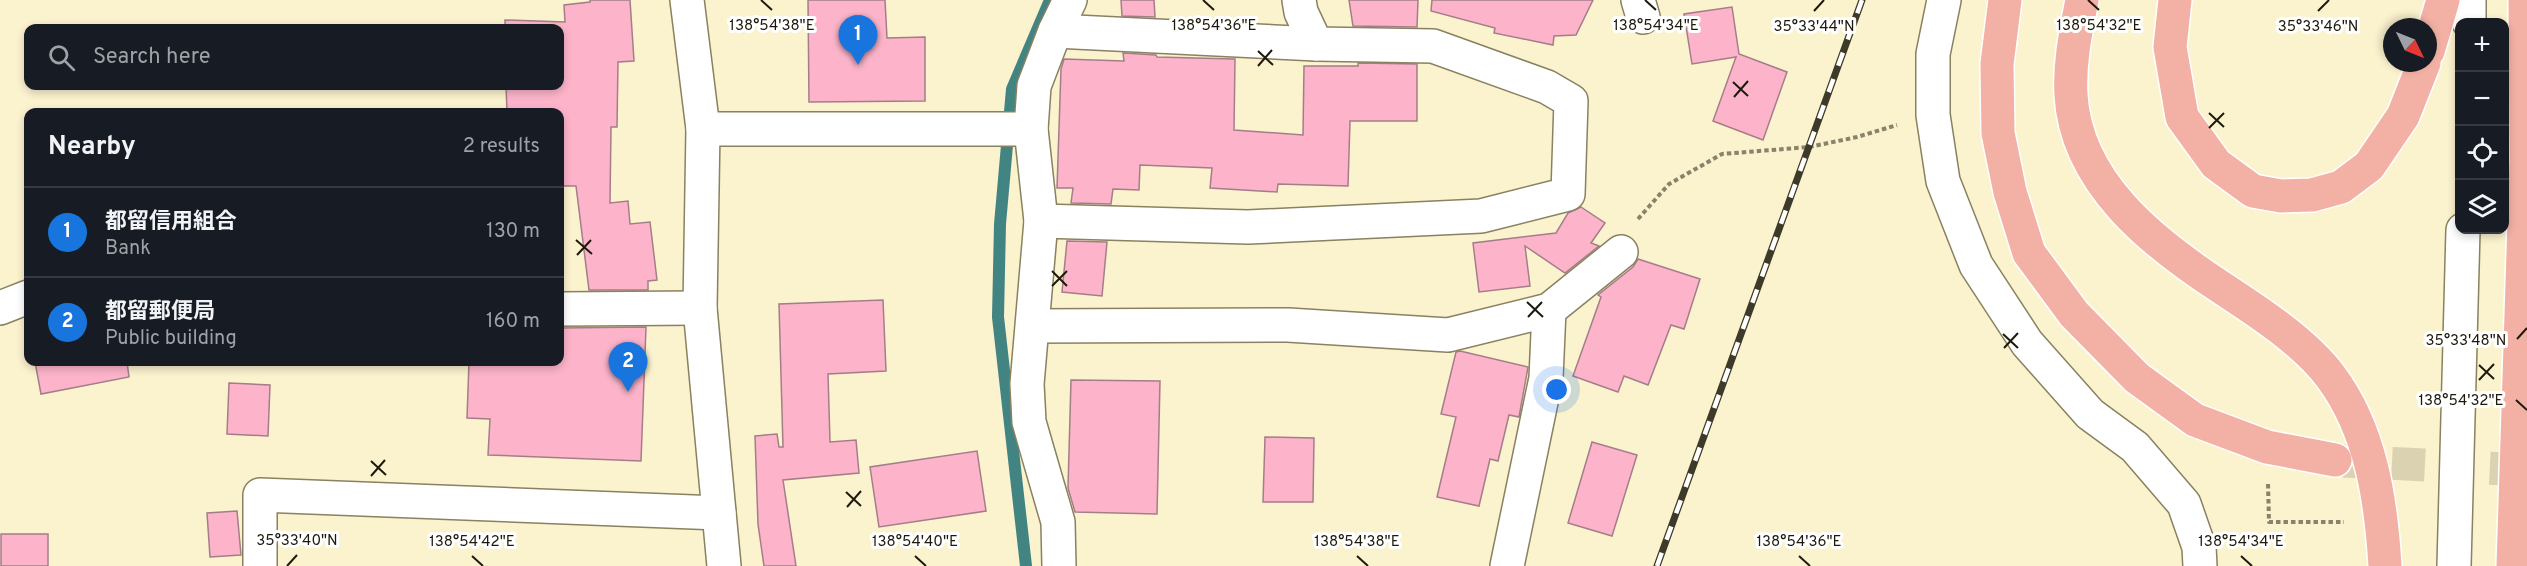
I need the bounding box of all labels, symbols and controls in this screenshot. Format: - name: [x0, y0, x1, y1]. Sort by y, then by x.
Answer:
- pin: 1: [838, 16, 878, 65]
- text: 138°54'38"E: [729, 17, 815, 36]
- text: 138°54'36"E: [1171, 17, 1257, 36]
- text: 138°54'34"E: [1613, 17, 1699, 36]
- text: 138°54'32"E: [2056, 17, 2142, 36]
- text: 35°33'44"N: [1773, 18, 1855, 37]
- text: 35°33'46"N: [2278, 18, 2358, 37]
- north arrow: [2383, 18, 2437, 72]
- map controls: [2455, 18, 2509, 234]
- button: +: [2455, 18, 2509, 72]
- search box: [24, 24, 564, 90]
- icon: search: [45, 41, 78, 74]
- text: Search here: [93, 44, 211, 71]
- button: −: [2455, 72, 2509, 126]
- button: locate: [2455, 126, 2509, 180]
- text: Nearby: [48, 131, 136, 164]
- text: 2 results: [463, 134, 540, 160]
- button: layers: [2455, 180, 2509, 234]
- text: 都留信用組合: [105, 209, 237, 236]
- text: 1: [64, 219, 72, 245]
- text: 130 m: [486, 219, 540, 245]
- text: Bank: [105, 236, 151, 262]
- text: 都留郵便局: [105, 299, 215, 326]
- text: 2: [61, 309, 74, 335]
- text: 160 m: [486, 309, 540, 335]
- text: Public building: [105, 326, 237, 352]
- text: 35°33'48"N: [2426, 332, 2506, 351]
- pin: 2: [608, 342, 648, 392]
- your location: [1542, 375, 1571, 404]
- text: 138°54'32"E: [2418, 392, 2504, 411]
- text: 35°33'40"N: [256, 532, 338, 551]
- text: 138°54'42"E: [429, 533, 515, 552]
- text: 138°54'40"E: [872, 533, 958, 552]
- text: 138°54'38"E: [1314, 533, 1400, 552]
- text: 138°54'36"E: [1756, 533, 1842, 552]
- text: 138°54'34"E: [2198, 533, 2284, 552]

